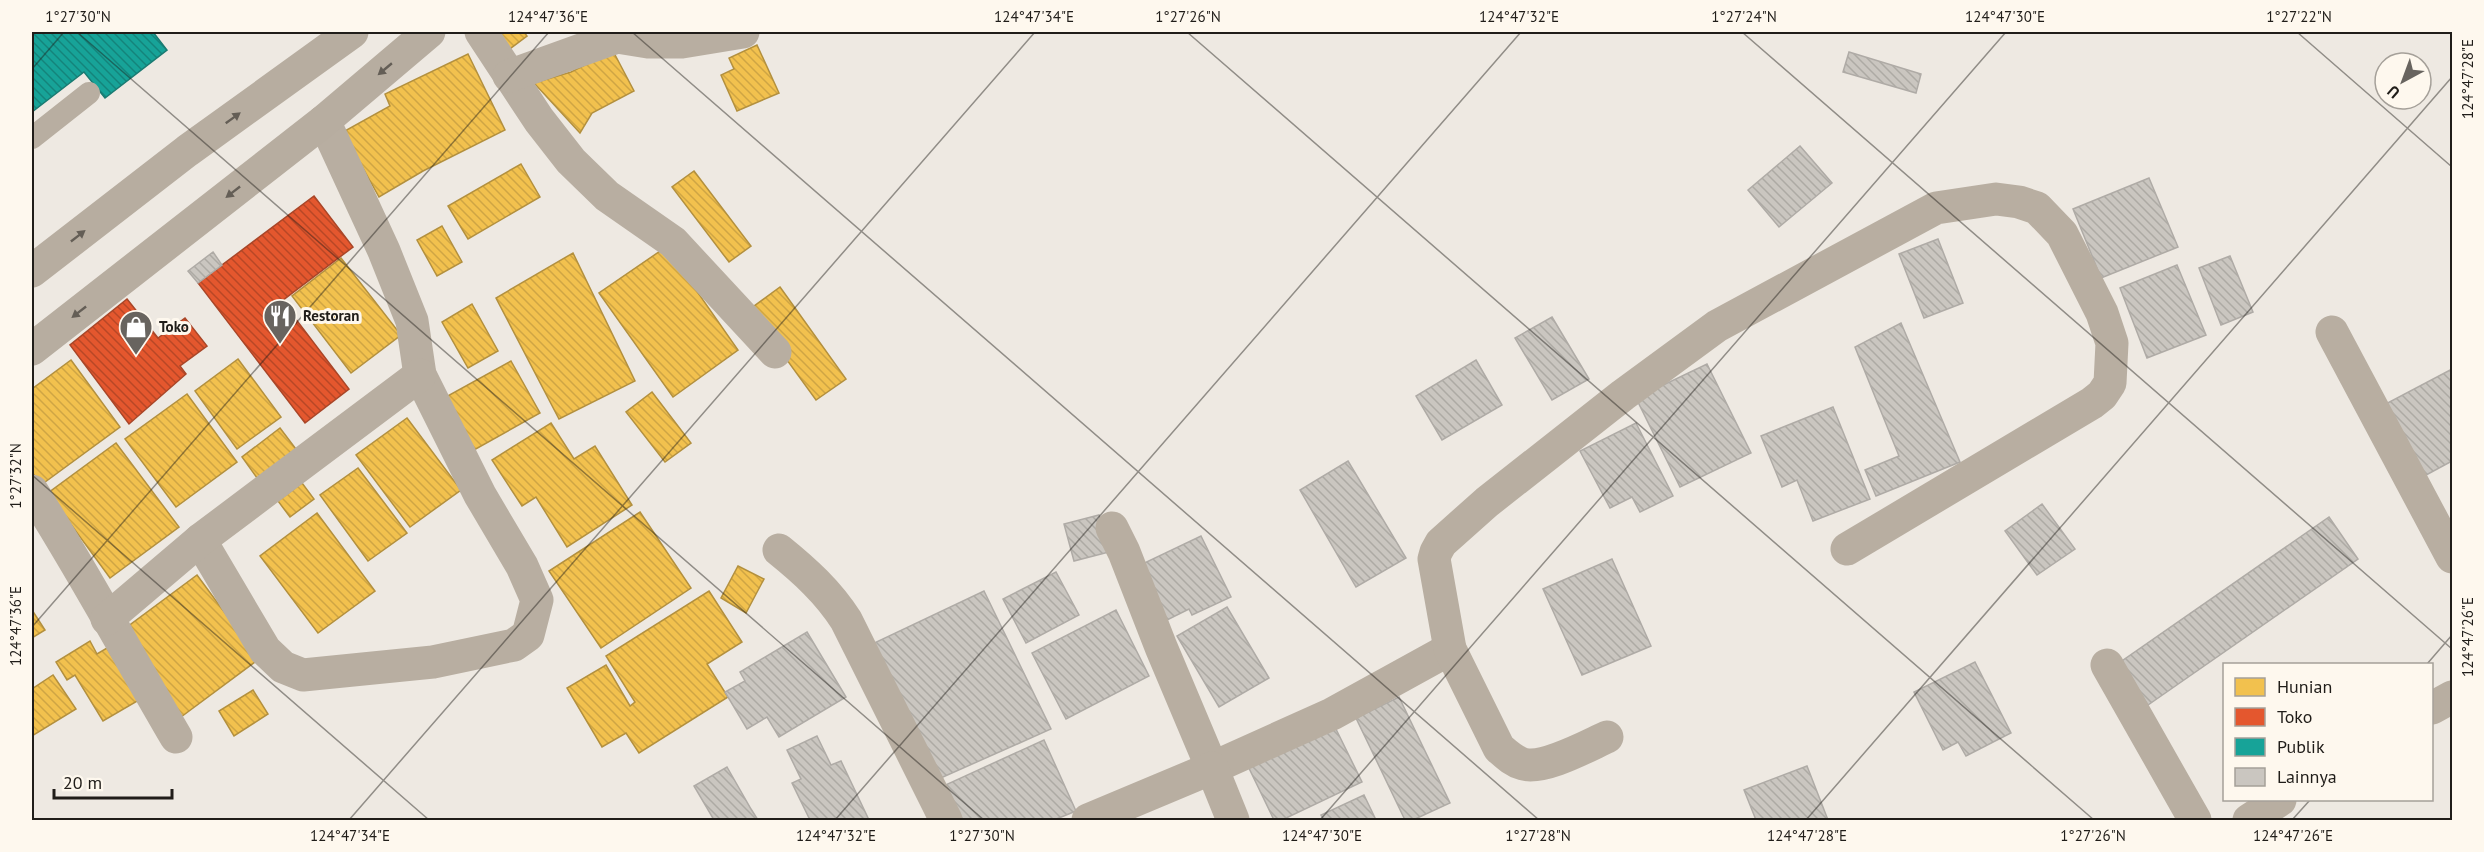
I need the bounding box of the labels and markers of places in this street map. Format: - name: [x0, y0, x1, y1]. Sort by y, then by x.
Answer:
- restaurant icon: Restoran: [262, 298, 298, 345]
- place label: Restoran: [303, 306, 359, 325]
- shop icon: Toko: [118, 309, 154, 356]
- place label: Toko: [159, 317, 189, 336]

